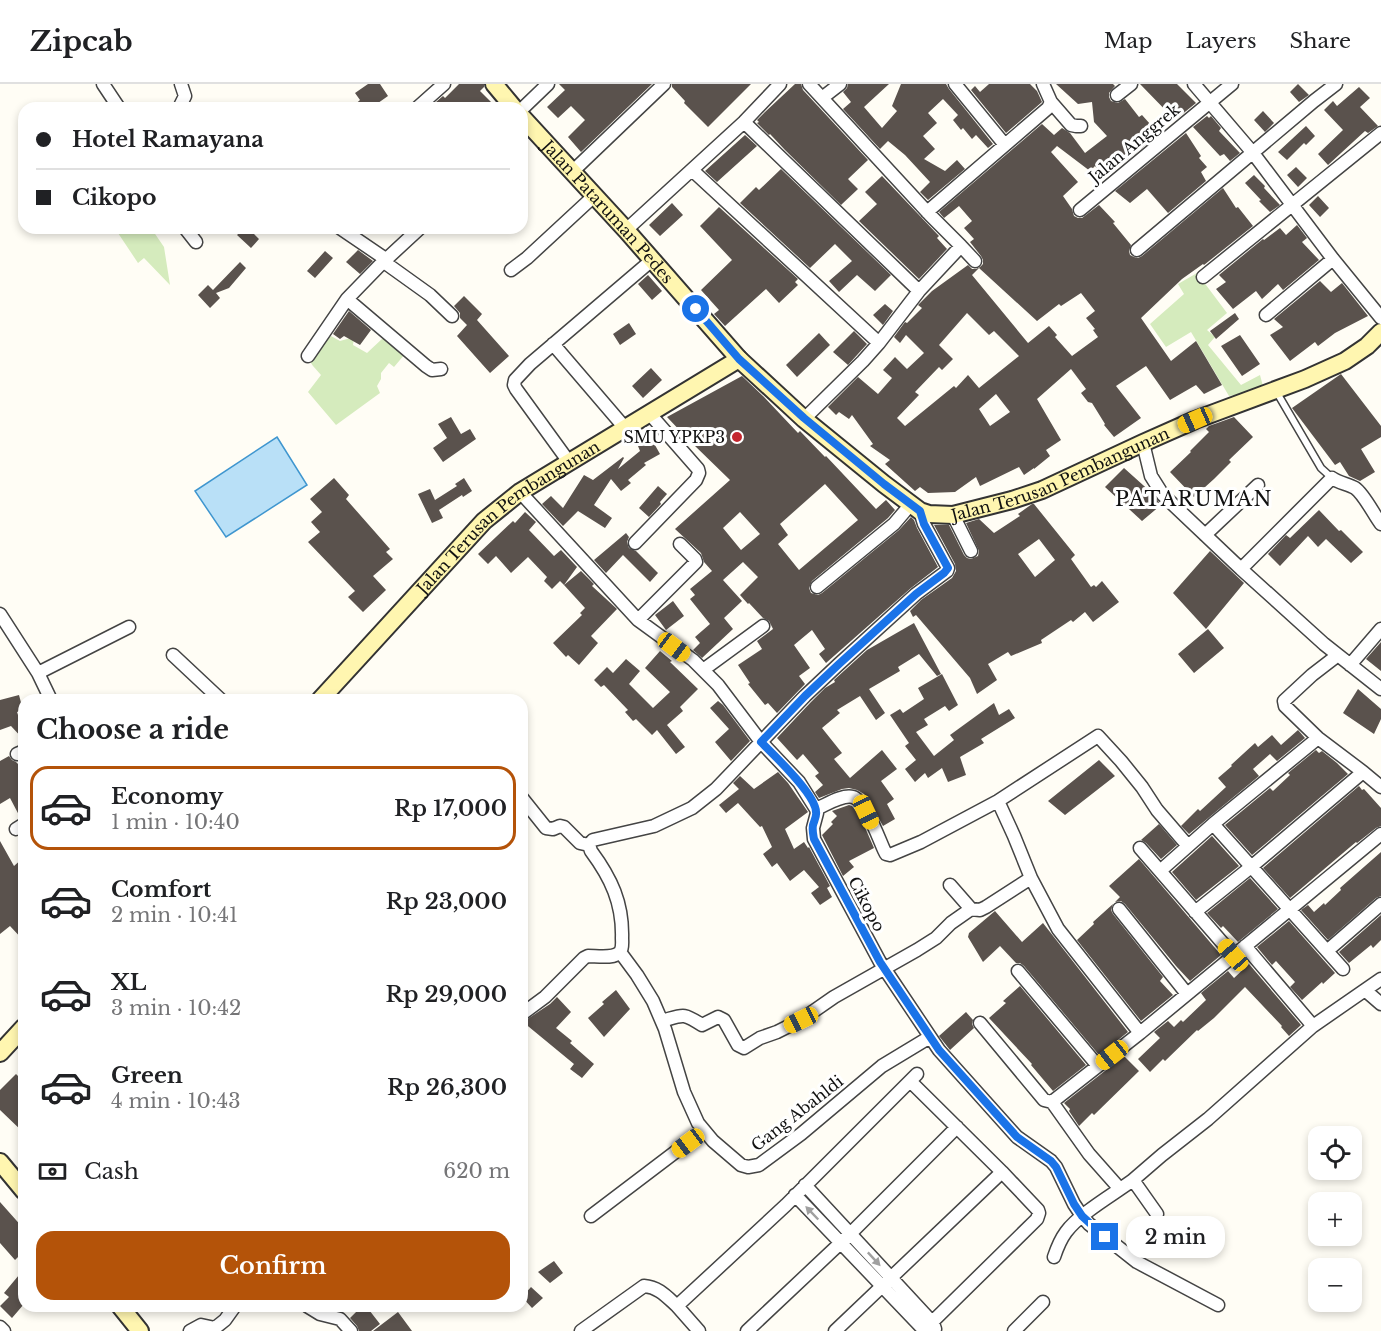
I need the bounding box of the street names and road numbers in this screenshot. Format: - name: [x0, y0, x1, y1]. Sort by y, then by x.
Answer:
- street label: Jalan Anggrek: [1083, 99, 1184, 188]
- street label: Jalan Pataruman Pedes: [537, 135, 678, 287]
- street label: Jalan Terusan Pembangunan: [947, 423, 1172, 526]
- street label: Jalan Terusan Pembangunan: [411, 436, 603, 599]
- street label: Cikopo: [844, 873, 890, 935]
- street label: Gang Abahldi: [747, 1071, 847, 1155]

